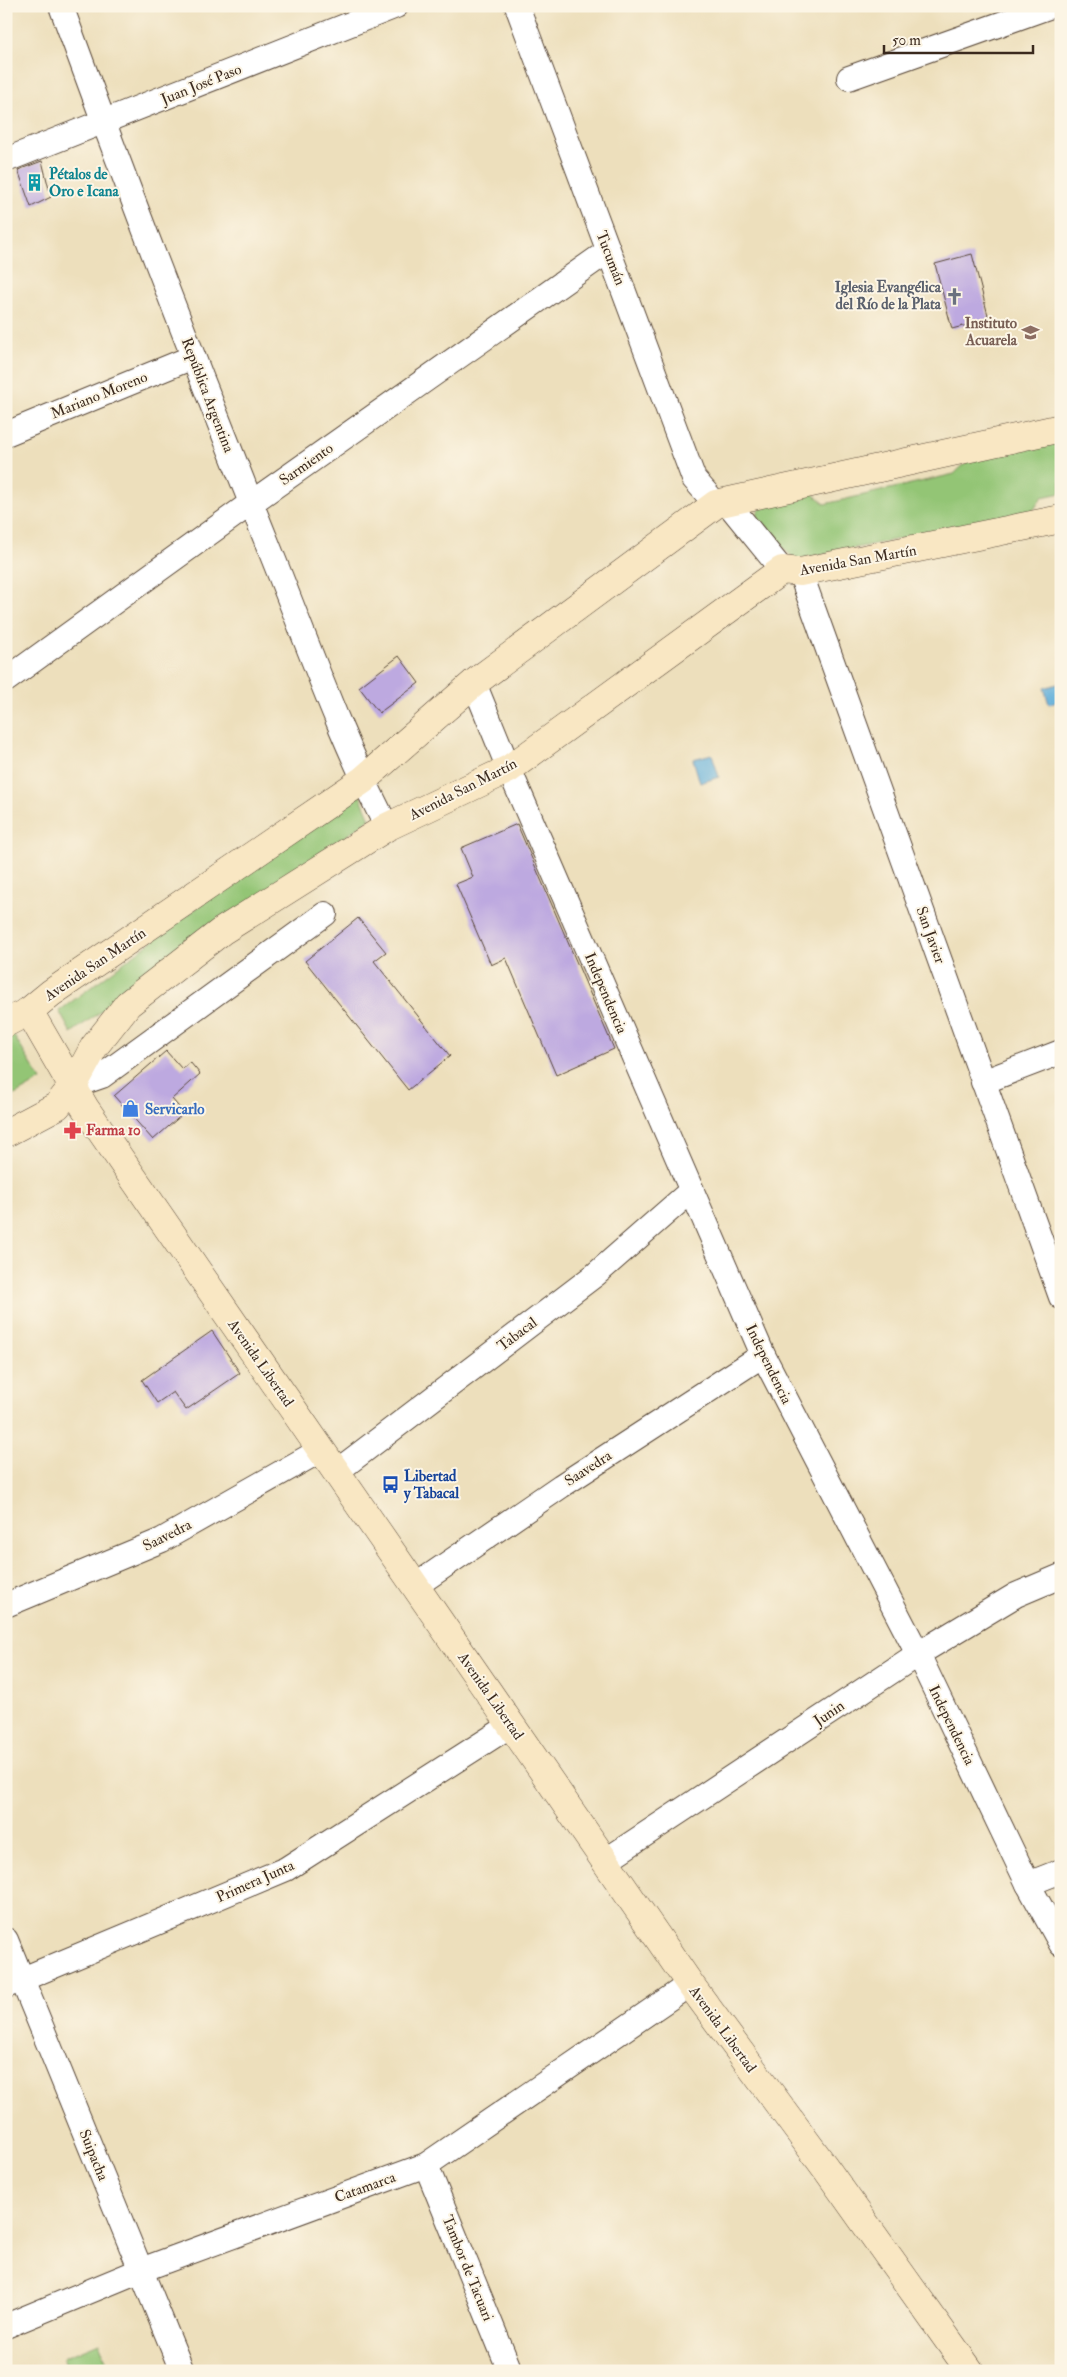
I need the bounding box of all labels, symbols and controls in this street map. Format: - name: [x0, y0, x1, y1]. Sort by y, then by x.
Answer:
- scale bar: [884, 22, 1033, 54]
- text: 50 m: [892, 31, 921, 50]
- street label: Juan José Paso: [157, 60, 245, 111]
- place label: Pétalos de Oro e Icana: [49, 165, 119, 201]
- building icon: Pétalos de Oro e Icana: [25, 173, 45, 193]
- street label: Tucumán: [592, 228, 630, 288]
- place label: Iglesia Evangélica del Río de la Plata: [835, 278, 942, 314]
- church icon: Iglesia Evangélica del Río de la Plata: [945, 286, 965, 306]
- place label: Instituto Acuarela: [965, 314, 1018, 350]
- school or university icon: Instituto Acuarela: [1021, 322, 1041, 342]
- street label: República Argentina: [176, 335, 239, 457]
- street label: Mariano Moreno: [48, 367, 150, 423]
- street label: Sarmiento: [276, 439, 337, 490]
- street label: Avenida San Martín: [797, 541, 918, 580]
- street label: Avenida San Martín: [405, 754, 520, 825]
- street label: San Javier: [911, 904, 950, 967]
- street label: Avenida San Martín: [40, 923, 150, 1006]
- street label: Independencia: [579, 950, 632, 1038]
- shop icon: Servicarlo: [121, 1099, 141, 1119]
- place label: Servicarlo: [145, 1100, 205, 1119]
- pharmacy icon: Farma 10: [62, 1120, 82, 1140]
- place label: Farma 10: [86, 1121, 141, 1140]
- street label: Tabacal: [494, 1313, 541, 1356]
- street label: Avenida Libertad: [223, 1315, 298, 1411]
- street label: Independencia: [740, 1321, 796, 1408]
- street label: Saavedra: [561, 1446, 616, 1491]
- place label: Libertad y Tabacal: [403, 1467, 459, 1504]
- bus stop icon: Libertad y Tabacal: [380, 1475, 400, 1495]
- street label: Saavedra: [140, 1515, 196, 1556]
- street label: Avenida Libertad: [453, 1648, 528, 1744]
- street label: Independencia: [923, 1682, 979, 1769]
- street label: Junin: [809, 1696, 849, 1732]
- street label: Primera Junta: [213, 1856, 298, 1908]
- street label: Avenida Libertad: [684, 1981, 761, 2077]
- street label: Suipacha: [74, 2127, 113, 2185]
- street label: Catamarca: [332, 2167, 399, 2207]
- street label: Tambor de Tacuari: [438, 2212, 497, 2324]

